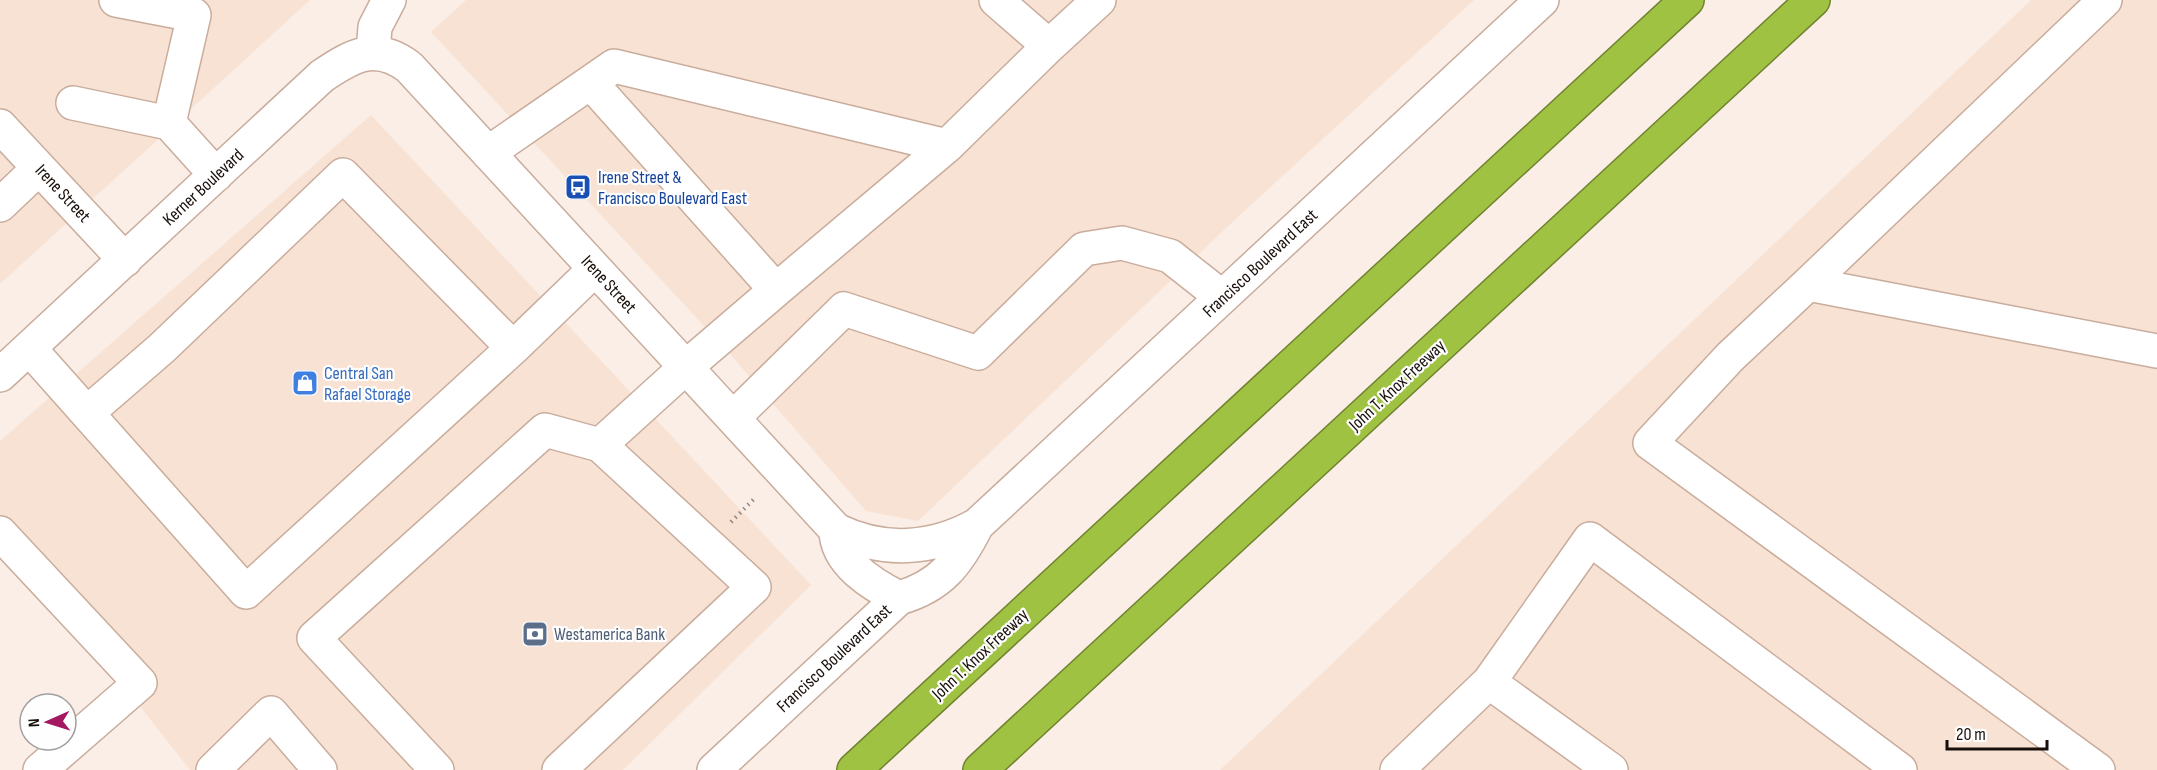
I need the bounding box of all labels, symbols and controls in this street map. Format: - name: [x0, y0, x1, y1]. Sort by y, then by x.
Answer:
- street label: Kerner Boulevard: [159, 145, 248, 230]
- street label: Irene Street: [31, 160, 95, 227]
- place label: Irene Street & Francisco Boulevard East: [598, 167, 748, 209]
- bus stop icon: Irene Street & Francisco Boulevard East: [563, 172, 593, 202]
- street label: Francisco Boulevard East: [1199, 204, 1322, 322]
- street label: Irene Street: [577, 251, 641, 318]
- street label: John T. Knox Freeway: [1344, 335, 1450, 436]
- place label: Central San Rafael Storage: [324, 363, 411, 405]
- shop icon: Central San Rafael Storage: [290, 368, 320, 398]
- street label: Francisco Boulevard East: [773, 599, 896, 717]
- street label: John T. Knox Freeway: [927, 604, 1033, 705]
- bank icon: Westamerica Bank: [520, 619, 550, 649]
- place label: Westamerica Bank: [554, 624, 665, 645]
- north arrow: [18, 692, 78, 752]
- scale bar: [1947, 713, 2048, 751]
- text: N: [25, 718, 44, 727]
- text: 20 m: [1956, 724, 1986, 745]

